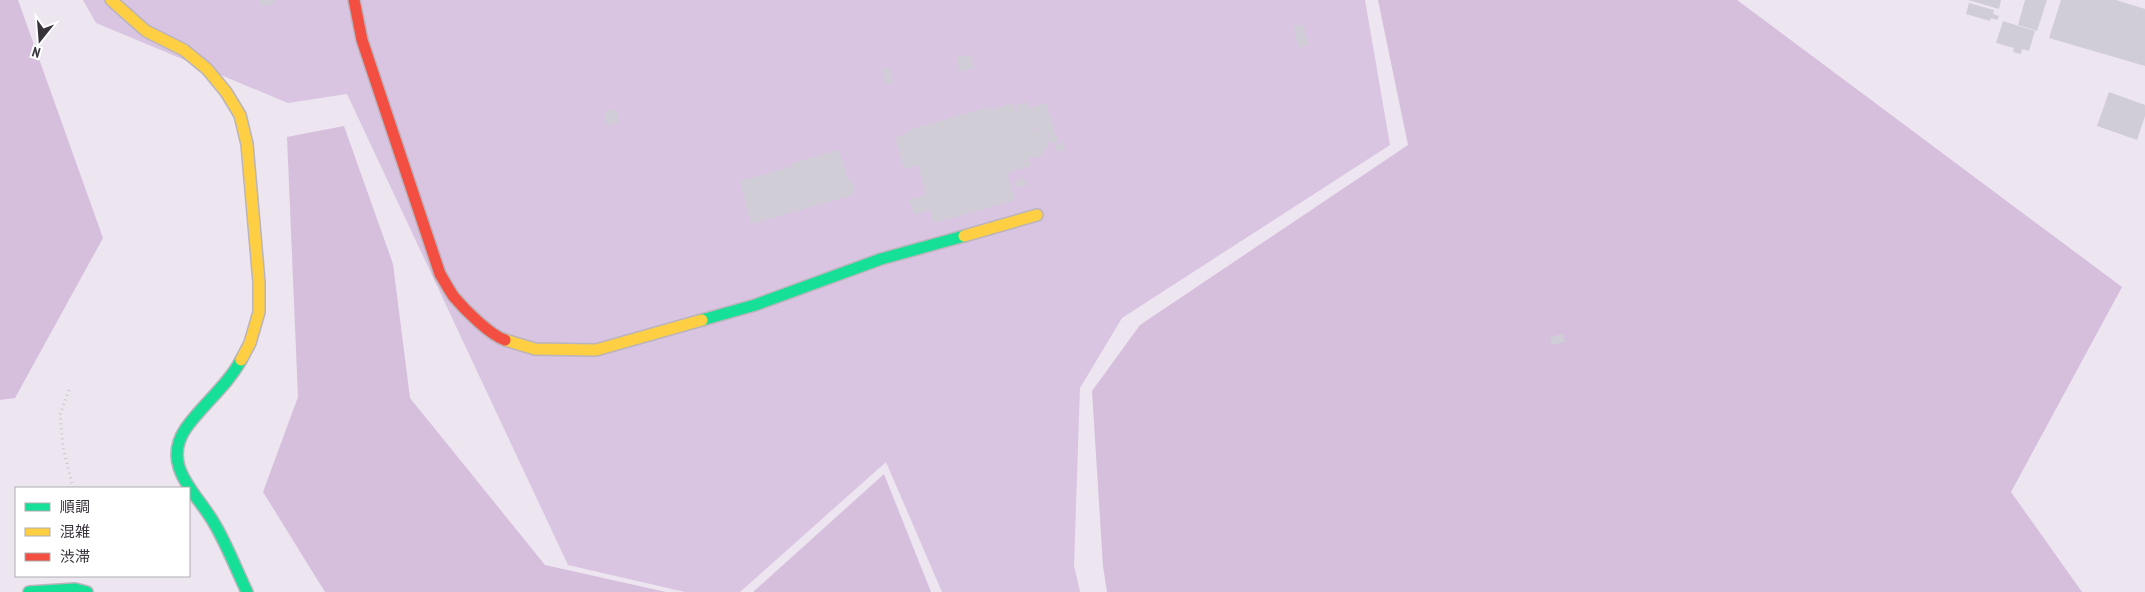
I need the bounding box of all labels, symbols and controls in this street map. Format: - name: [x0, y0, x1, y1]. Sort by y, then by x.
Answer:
- north arrow: [15, 15, 65, 65]
- text: N: [30, 43, 42, 62]
- legend: [15, 487, 190, 577]
- text: 順調: [60, 497, 90, 516]
- text: 混雑: [60, 522, 90, 541]
- text: 渋滞: [60, 547, 90, 566]

